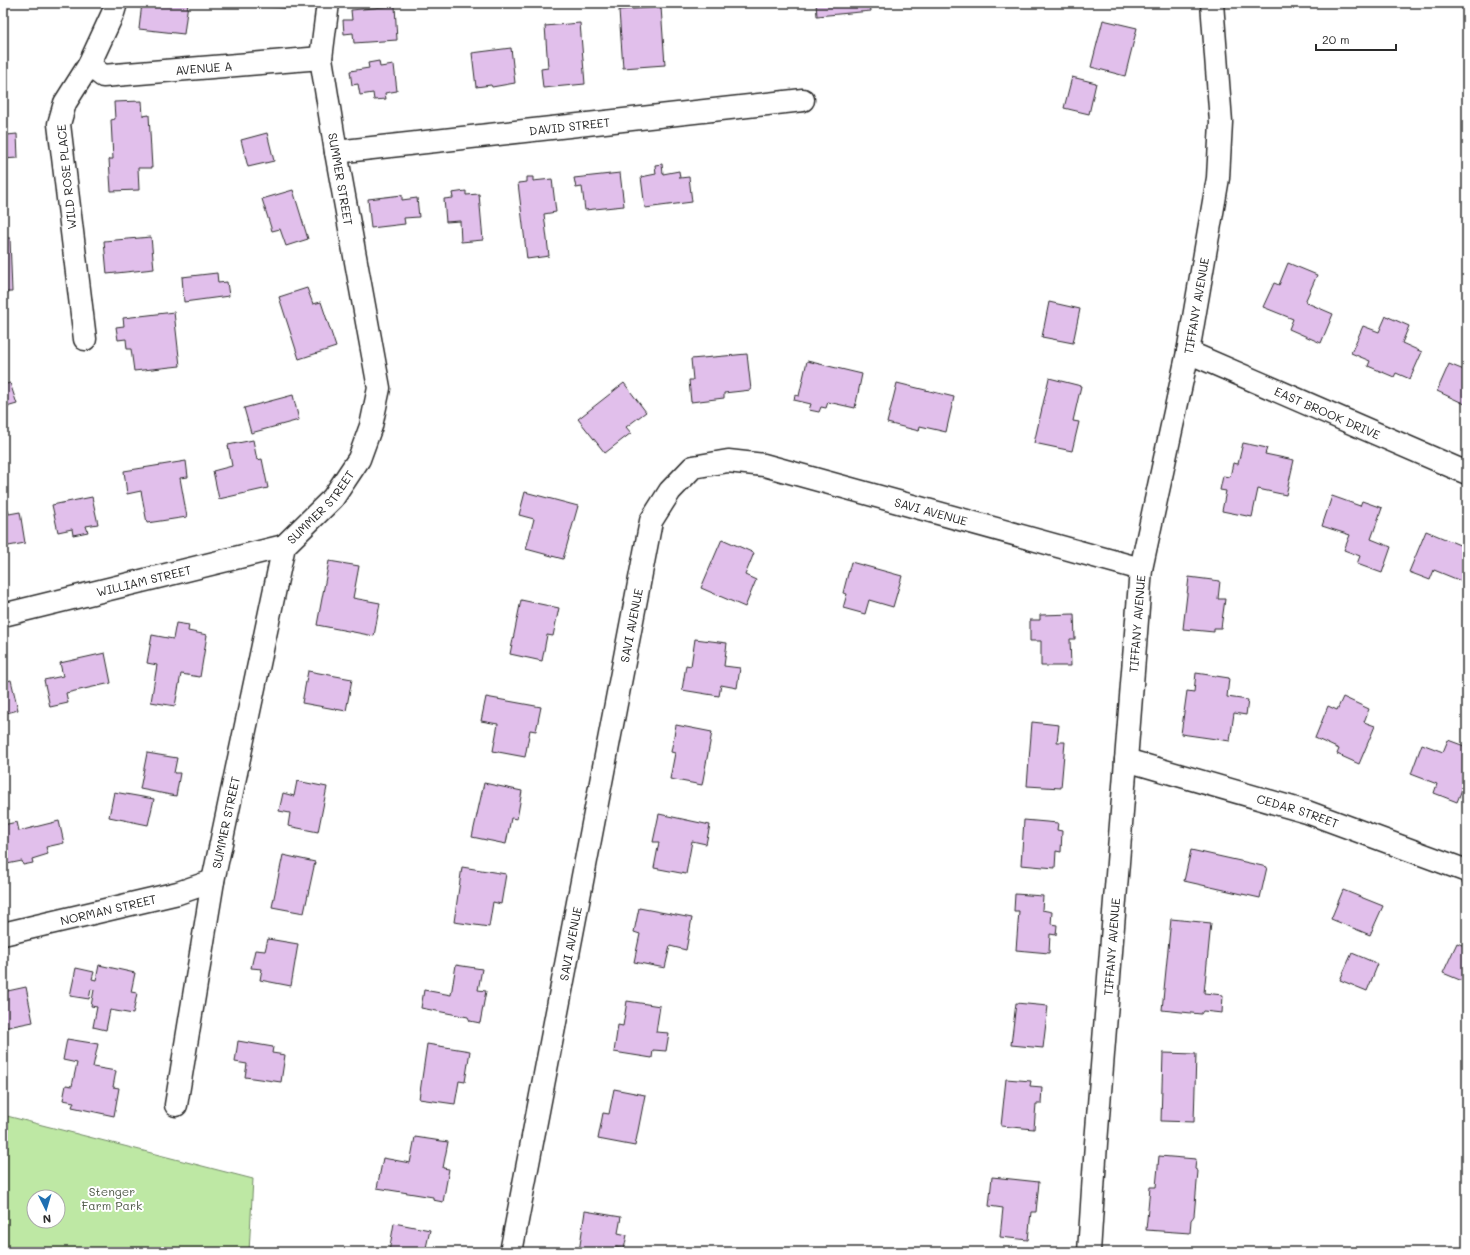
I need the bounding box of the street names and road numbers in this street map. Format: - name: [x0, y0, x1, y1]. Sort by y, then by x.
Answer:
- street label: AVENUE A: [175, 57, 233, 78]
- street label: DAVID STREET: [528, 114, 611, 138]
- street label: WILD ROSE PLACE: [53, 124, 79, 230]
- street label: SUMMER STREET: [325, 131, 357, 227]
- street label: TIFFANY AVENUE: [1180, 256, 1212, 355]
- street label: EAST BROOK DRIVE: [1272, 383, 1383, 442]
- street label: SUMMER STREET: [283, 467, 358, 547]
- street label: SAVI AVENUE: [893, 493, 969, 529]
- street label: WILLIAM STREET: [95, 561, 193, 600]
- street label: TIFFANY AVENUE: [1125, 574, 1149, 673]
- street label: SAVI AVENUE: [616, 587, 646, 664]
- street label: SUMMER STREET: [208, 774, 243, 870]
- street label: CEDAR STREET: [1255, 790, 1341, 831]
- street label: NORMAN STREET: [58, 890, 158, 928]
- street label: TIFFANY AVENUE: [1100, 897, 1123, 996]
- street label: SAVI AVENUE: [555, 905, 585, 982]

